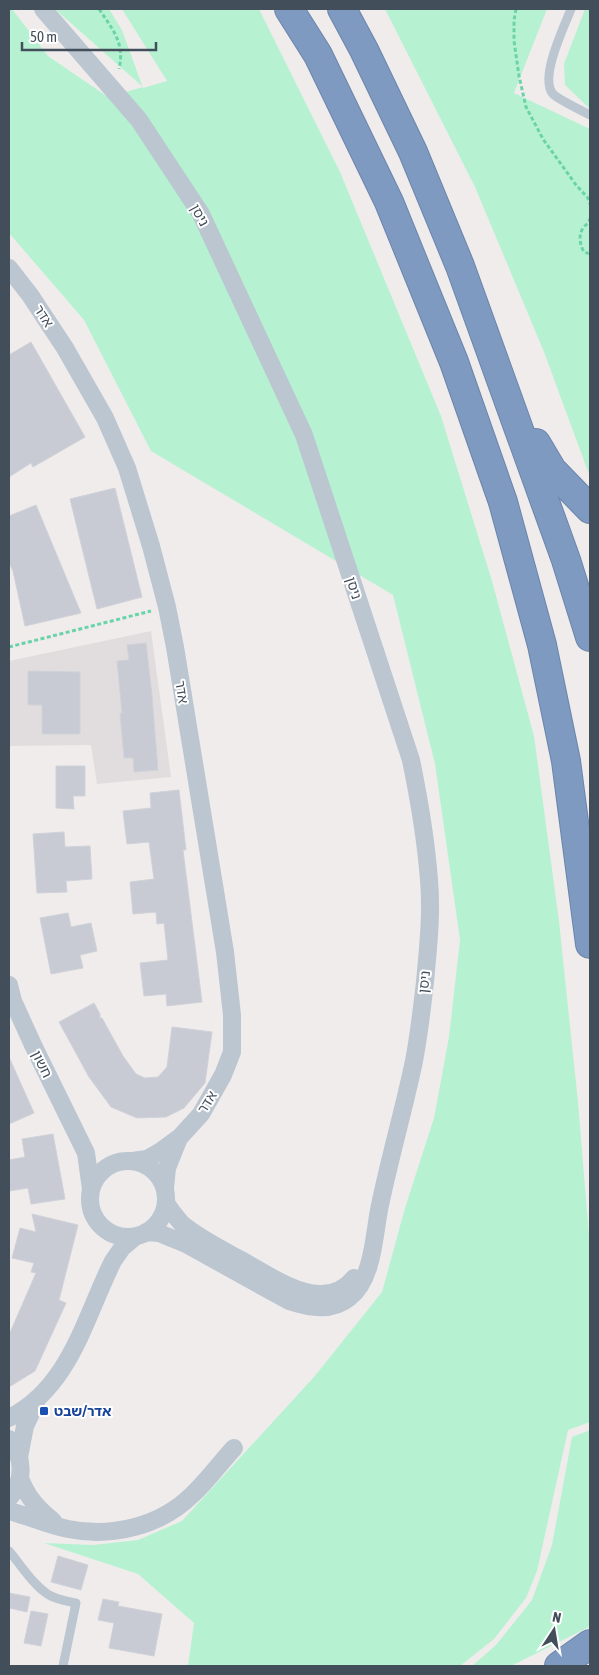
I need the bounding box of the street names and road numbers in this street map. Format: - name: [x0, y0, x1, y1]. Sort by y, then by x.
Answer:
- street label: ניסן: [187, 201, 213, 229]
- street label: אדר: [31, 302, 57, 330]
- street label: ניסן: [343, 575, 365, 601]
- street label: אדר: [172, 679, 192, 705]
- street label: ניסן: [415, 970, 433, 994]
- street label: חשון: [29, 1048, 55, 1080]
- street label: אדר: [194, 1088, 220, 1116]

